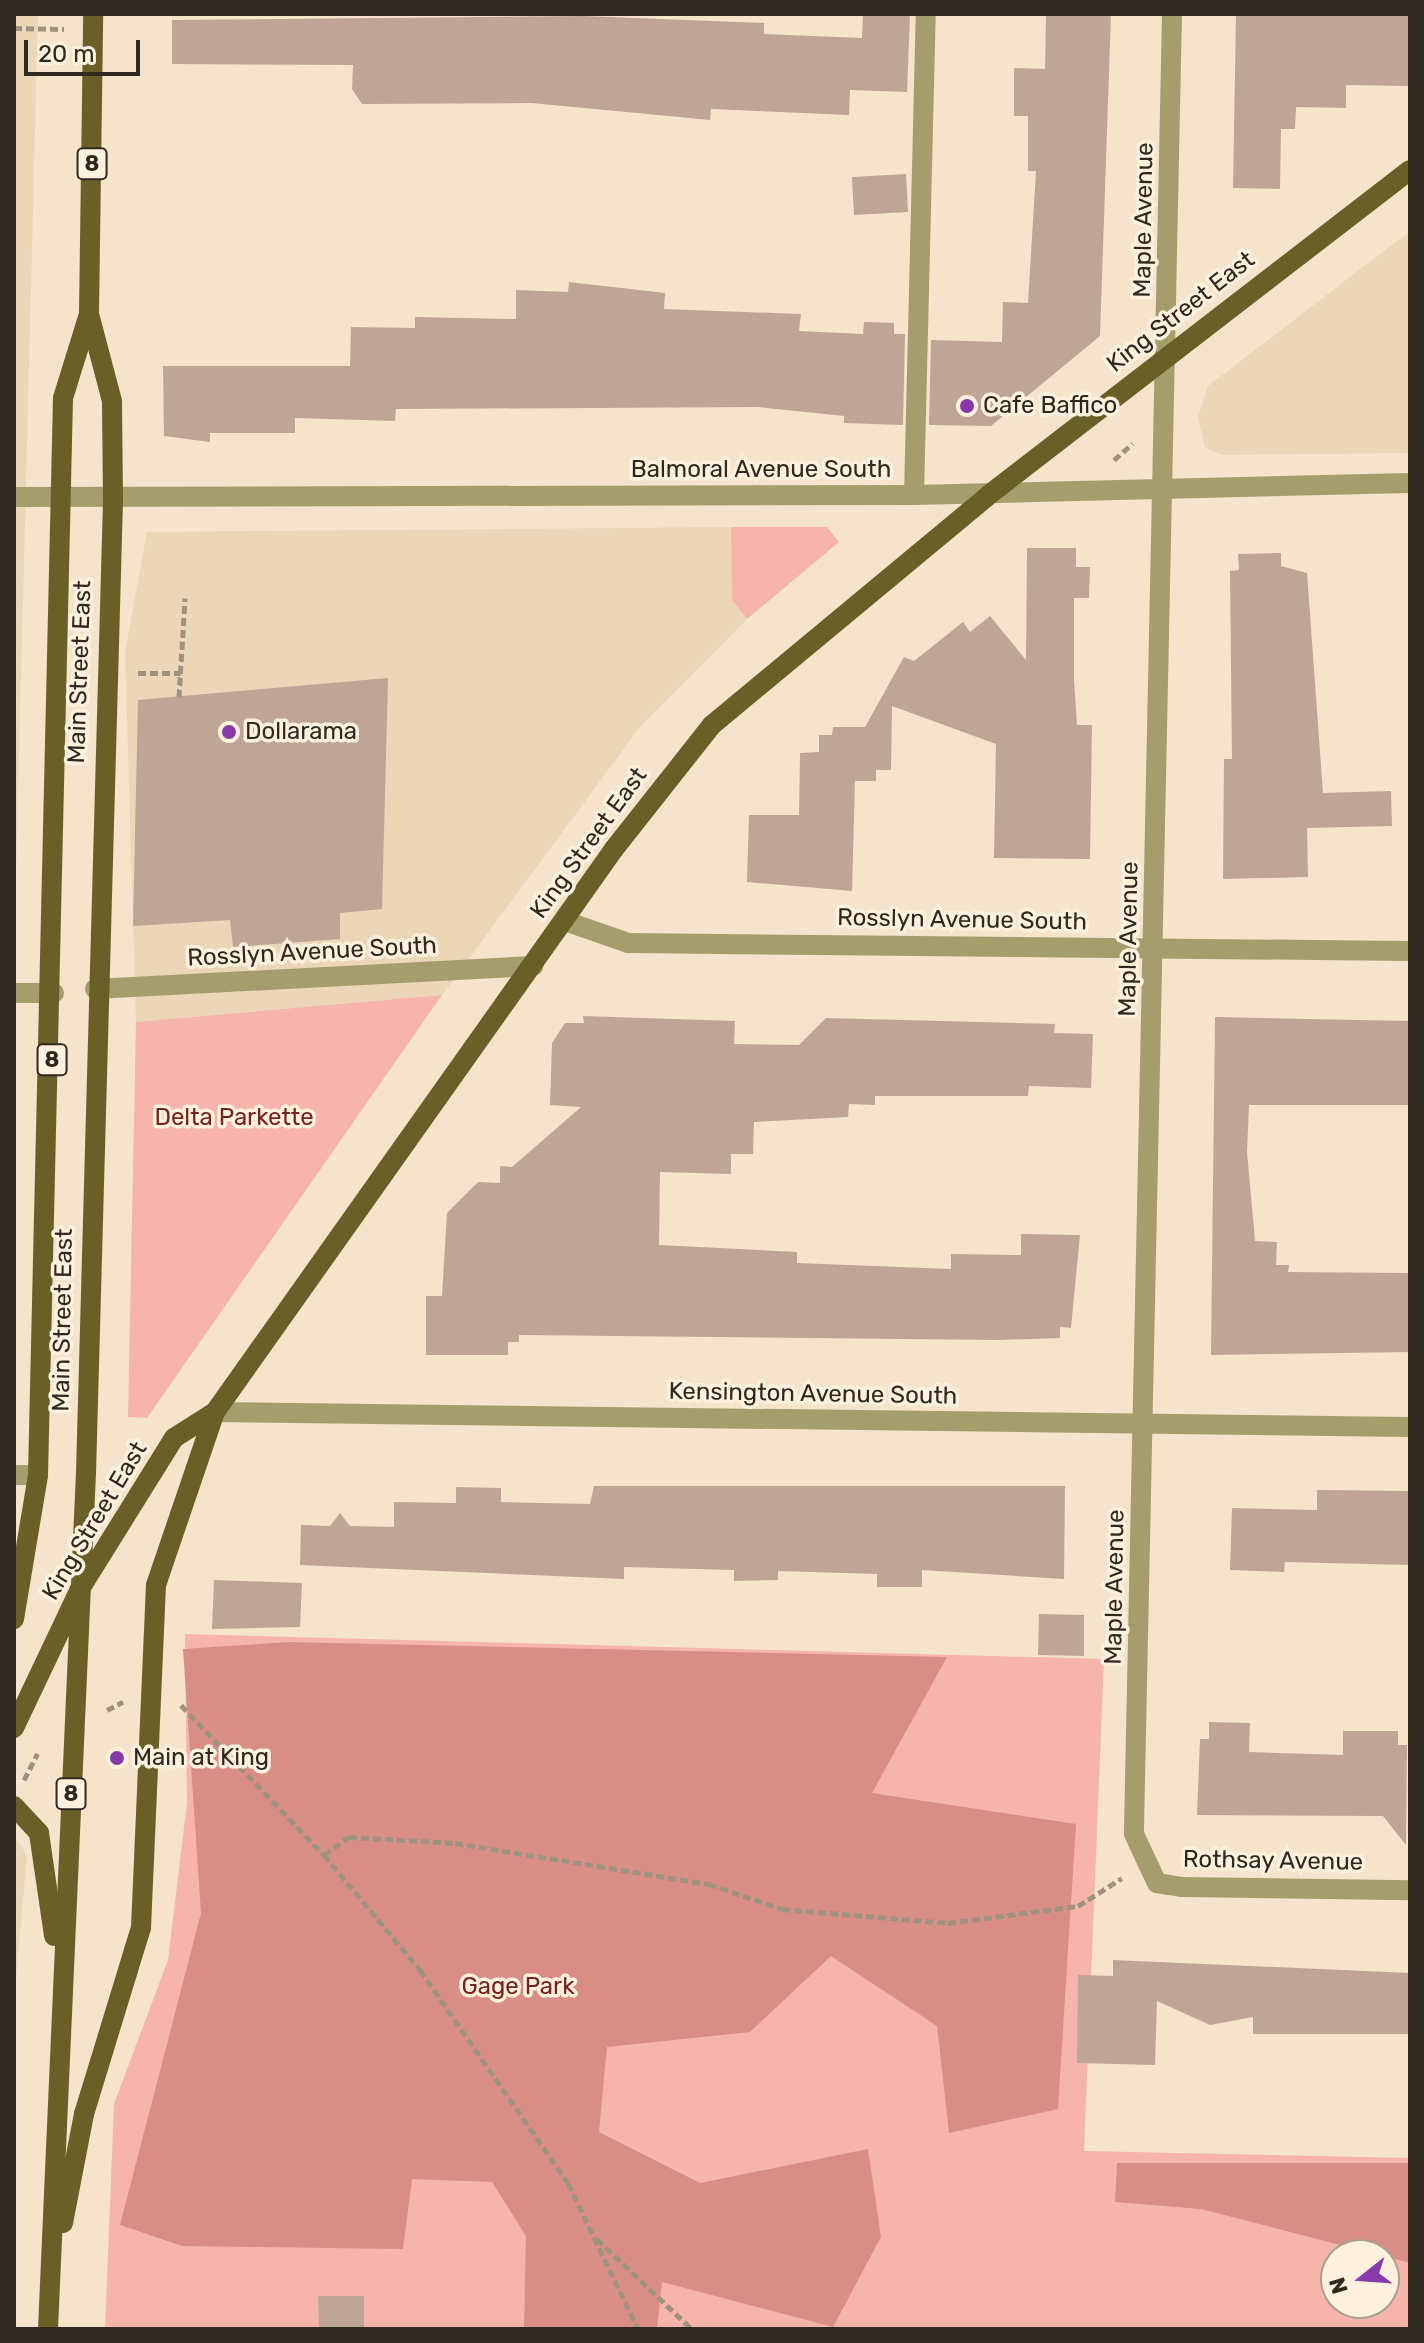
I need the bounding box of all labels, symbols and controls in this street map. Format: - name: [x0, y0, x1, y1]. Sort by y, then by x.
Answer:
- scale bar: [28, 24, 144, 74]
- text: 20 m: [38, 40, 95, 68]
- street label: Maple Avenue: [1128, 142, 1160, 298]
- road number: 8: [76, 146, 108, 182]
- street label: King Street East: [1101, 245, 1261, 379]
- place label: Cafe Baffico: [983, 392, 1117, 420]
- marker: Cafe Baffico: [958, 397, 976, 415]
- street label: Balmoral Avenue South: [630, 456, 892, 484]
- street label: Main Street East: [62, 580, 98, 764]
- place label: Dollarama: [245, 718, 357, 746]
- marker: Dollarama: [220, 723, 238, 741]
- street label: King Street East: [525, 762, 653, 924]
- street label: Maple Avenue: [1113, 861, 1145, 1017]
- street label: Rosslyn Avenue South: [837, 903, 1087, 937]
- street label: Rosslyn Avenue South: [186, 931, 438, 973]
- road number: 8: [36, 1042, 68, 1078]
- park label: Delta Parkette: [154, 1104, 314, 1132]
- street label: Main Street East: [47, 1228, 79, 1412]
- street label: Kensington Avenue South: [668, 1377, 958, 1411]
- street label: King Street East: [36, 1437, 154, 1605]
- street label: Maple Avenue: [1099, 1509, 1131, 1665]
- place label: Main at King: [133, 1744, 269, 1772]
- marker: Main at King: [108, 1749, 126, 1767]
- road number: 8: [55, 1776, 87, 1812]
- street label: Rothsay Avenue: [1182, 1845, 1364, 1877]
- park label: Gage Park: [461, 1973, 575, 2001]
- north arrow: [1320, 2239, 1400, 2319]
- text: N: [1323, 2274, 1354, 2297]

